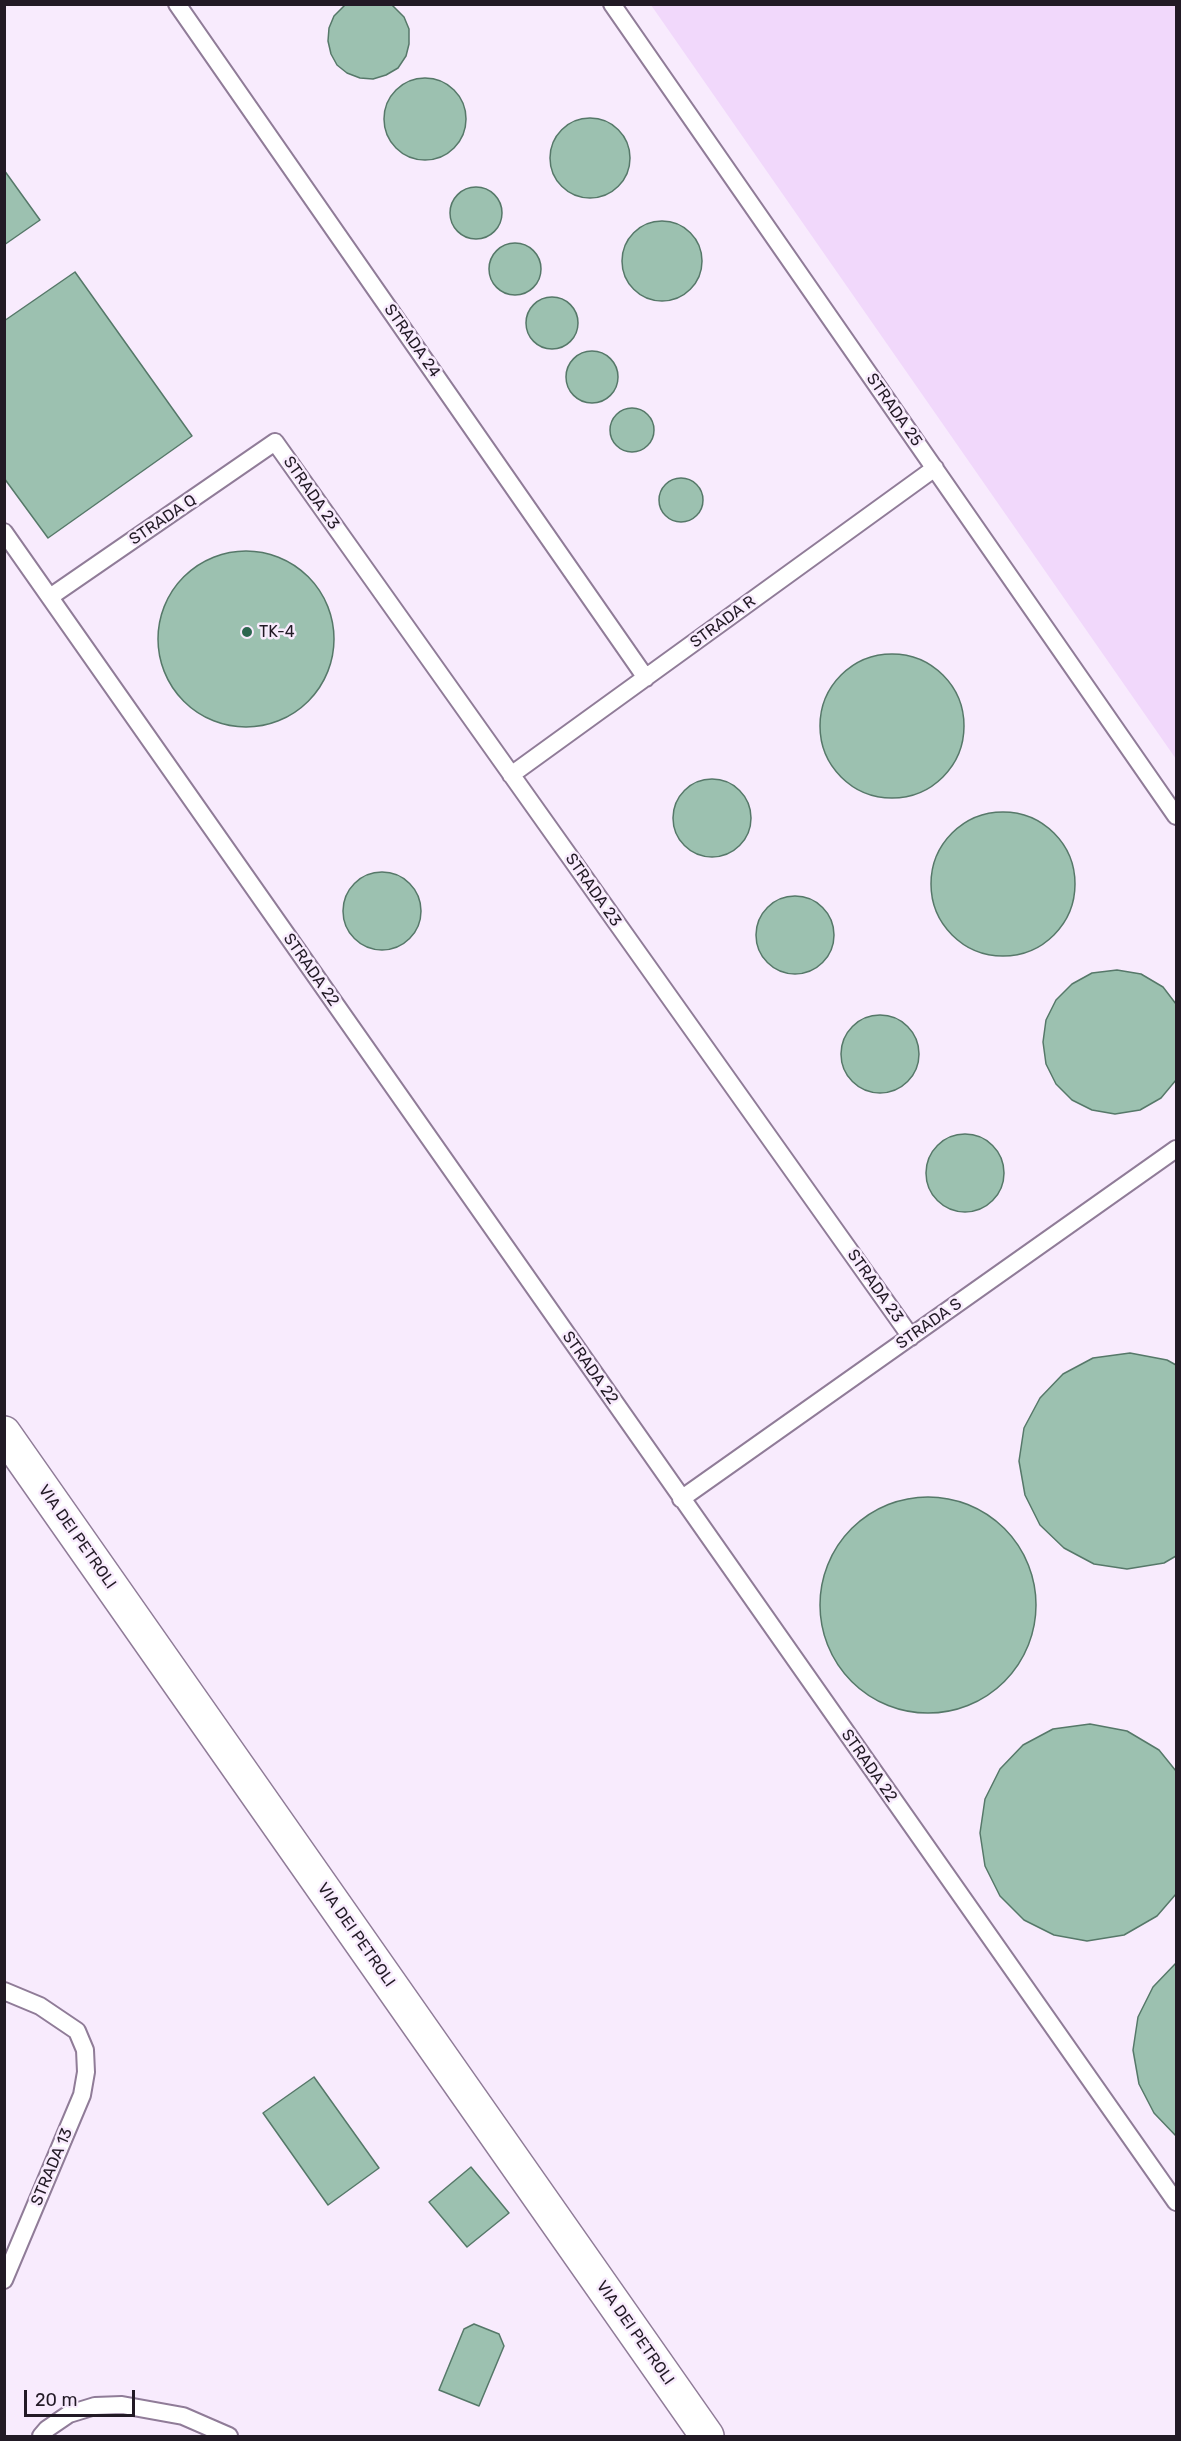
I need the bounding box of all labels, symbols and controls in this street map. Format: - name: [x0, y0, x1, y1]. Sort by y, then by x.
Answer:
- street label: STRADA 24: [380, 301, 444, 381]
- street label: STRADA 25: [862, 370, 926, 450]
- street label: STRADA 23: [279, 453, 343, 533]
- street label: STRADA Q: [126, 491, 200, 549]
- street label: STRADA R: [687, 592, 759, 652]
- place label: TK-4: [259, 622, 295, 642]
- marker: TK-4: [240, 625, 254, 639]
- street label: STRADA 23: [561, 850, 625, 930]
- street label: STRADA 22: [279, 930, 343, 1010]
- street label: STRADA 23: [843, 1246, 907, 1326]
- street label: STRADA S: [892, 1294, 966, 1354]
- street label: STRADA 22: [558, 1328, 622, 1408]
- street label: VIA DEI PETROLI: [34, 1481, 120, 1593]
- street label: STRADA 22: [837, 1726, 901, 1806]
- street label: VIA DEI PETROLI: [313, 1879, 399, 1991]
- street label: STRADA 13: [27, 2125, 77, 2209]
- street label: VIA DEI PETROLI: [592, 2277, 678, 2389]
- scale bar: [27, 2378, 138, 2416]
- text: 20 m: [35, 2389, 77, 2411]

